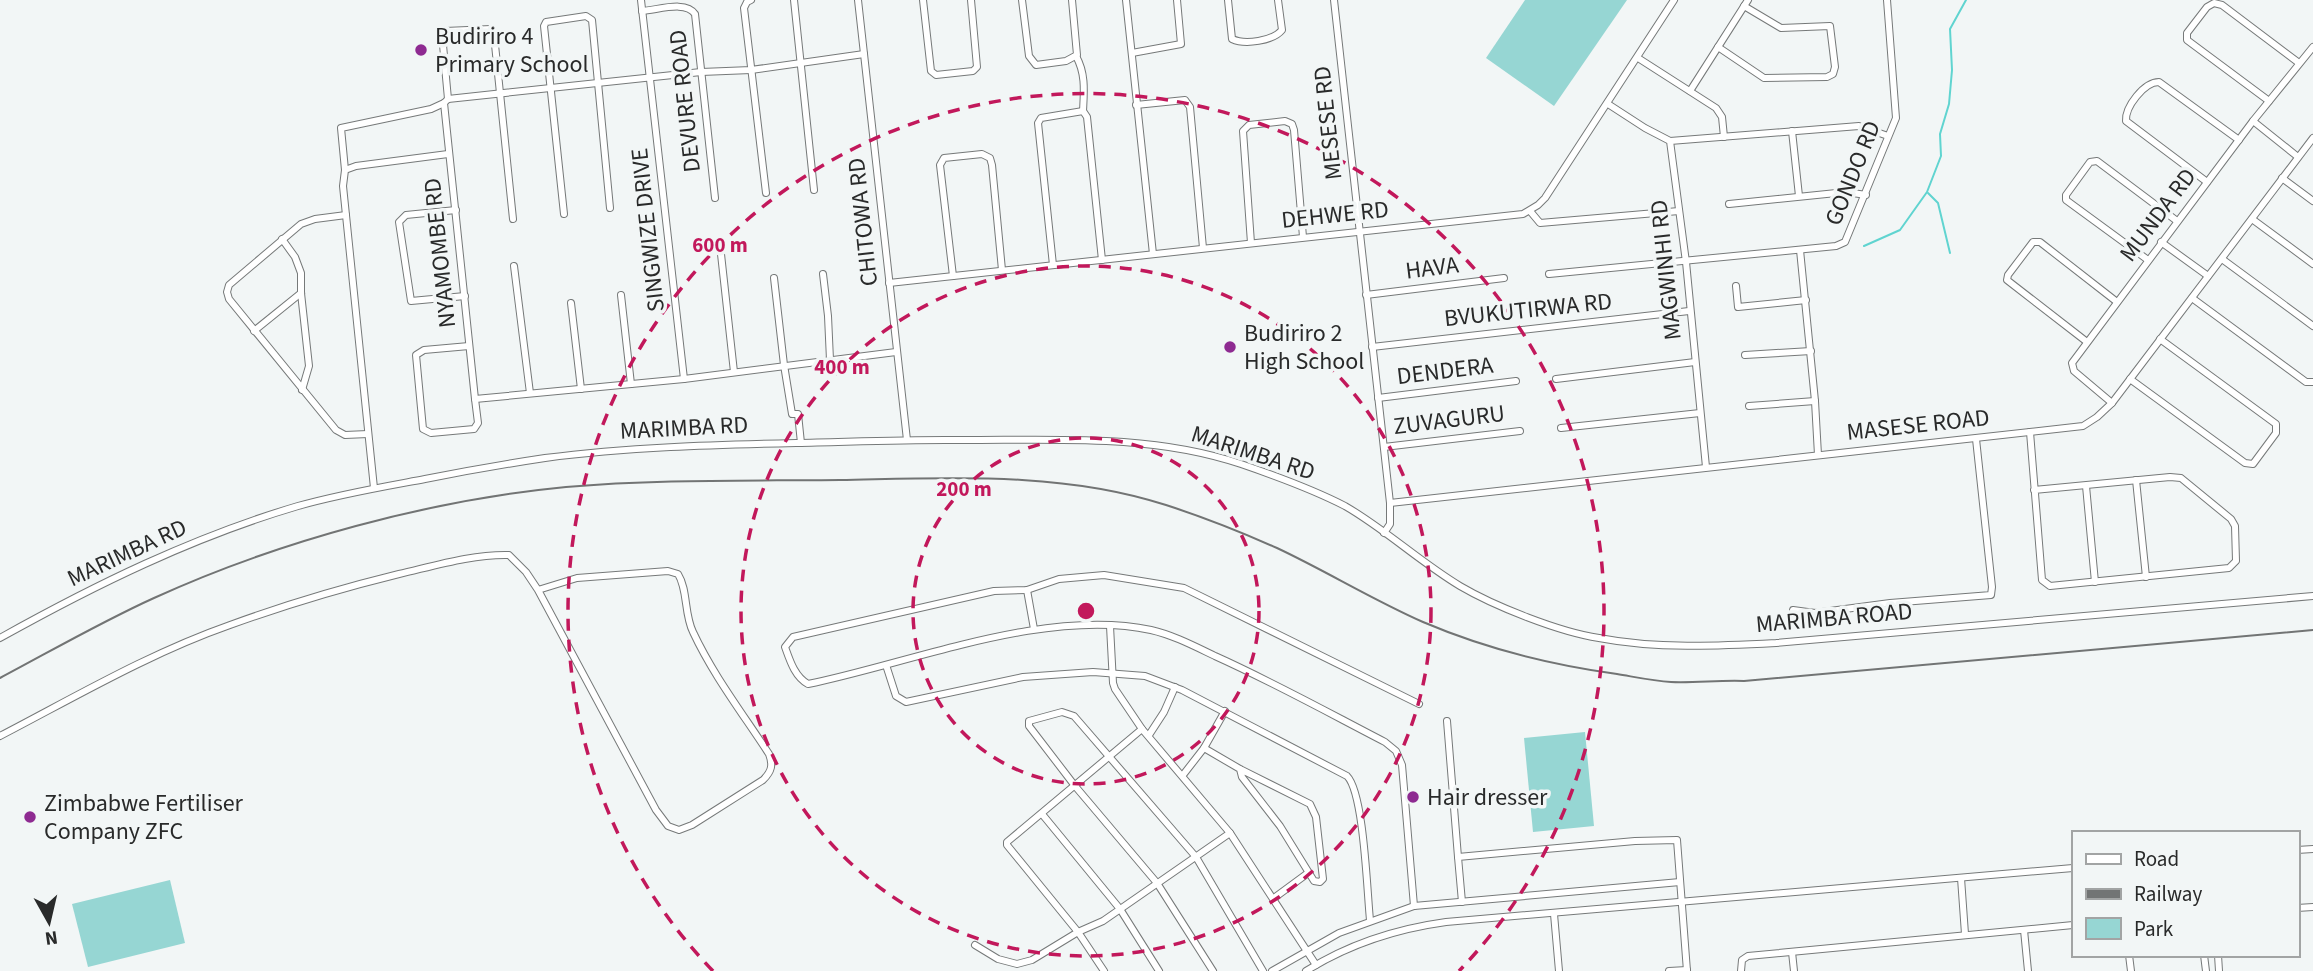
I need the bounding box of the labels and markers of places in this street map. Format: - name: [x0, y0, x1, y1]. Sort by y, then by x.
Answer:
- place label: Budiriro 4 Primary School: [435, 19, 589, 82]
- marker: Budiriro 4 Primary School: [413, 42, 429, 58]
- place label: Budiriro 2 High School: [1244, 316, 1364, 379]
- marker: Budiriro 2 High School: [1222, 339, 1238, 355]
- centre of rings: [1074, 599, 1098, 623]
- place label: Hair dresser: [1427, 780, 1548, 815]
- place label: Zimbabwe Fertiliser Company ZFC: [44, 786, 244, 849]
- marker: Hair dresser: [1405, 789, 1421, 805]
- marker: Zimbabwe Fertiliser Company ZFC: [22, 809, 38, 825]

